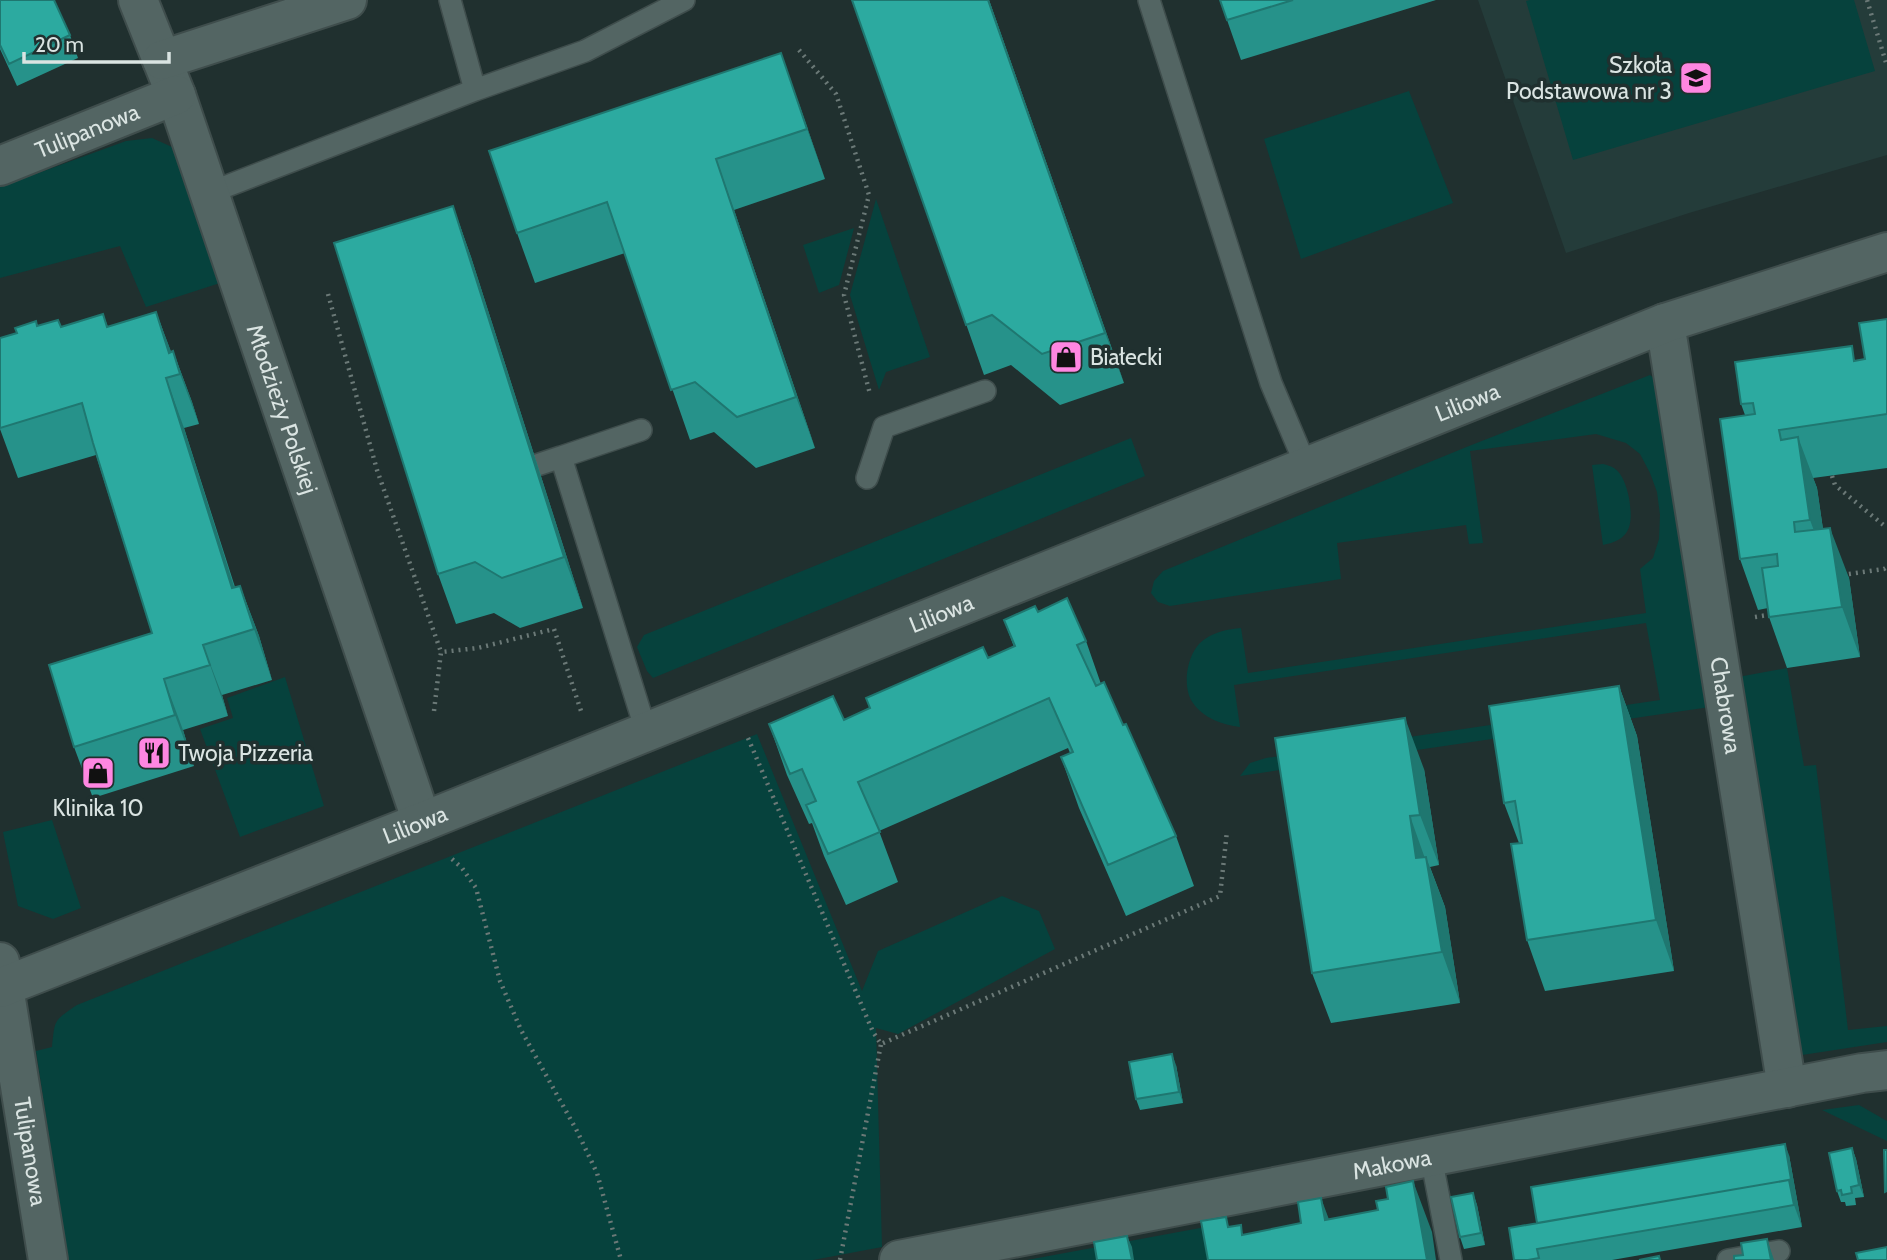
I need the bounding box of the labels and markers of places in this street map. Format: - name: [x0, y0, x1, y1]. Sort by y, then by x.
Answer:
- place label: Szkoła Podstawowa nr 3: [1506, 51, 1672, 105]
- school or university icon: Szkoła Podstawowa nr 3: [1677, 59, 1715, 97]
- shop icon: Białecki: [1047, 338, 1085, 376]
- place label: Białecki: [1090, 343, 1162, 371]
- restaurant icon: Twoja Pizzeria: [135, 734, 173, 772]
- place label: Twoja Pizzeria: [178, 739, 313, 767]
- shop icon: Klinika 10: [79, 754, 117, 792]
- place label: Klinika 10: [52, 794, 144, 822]

